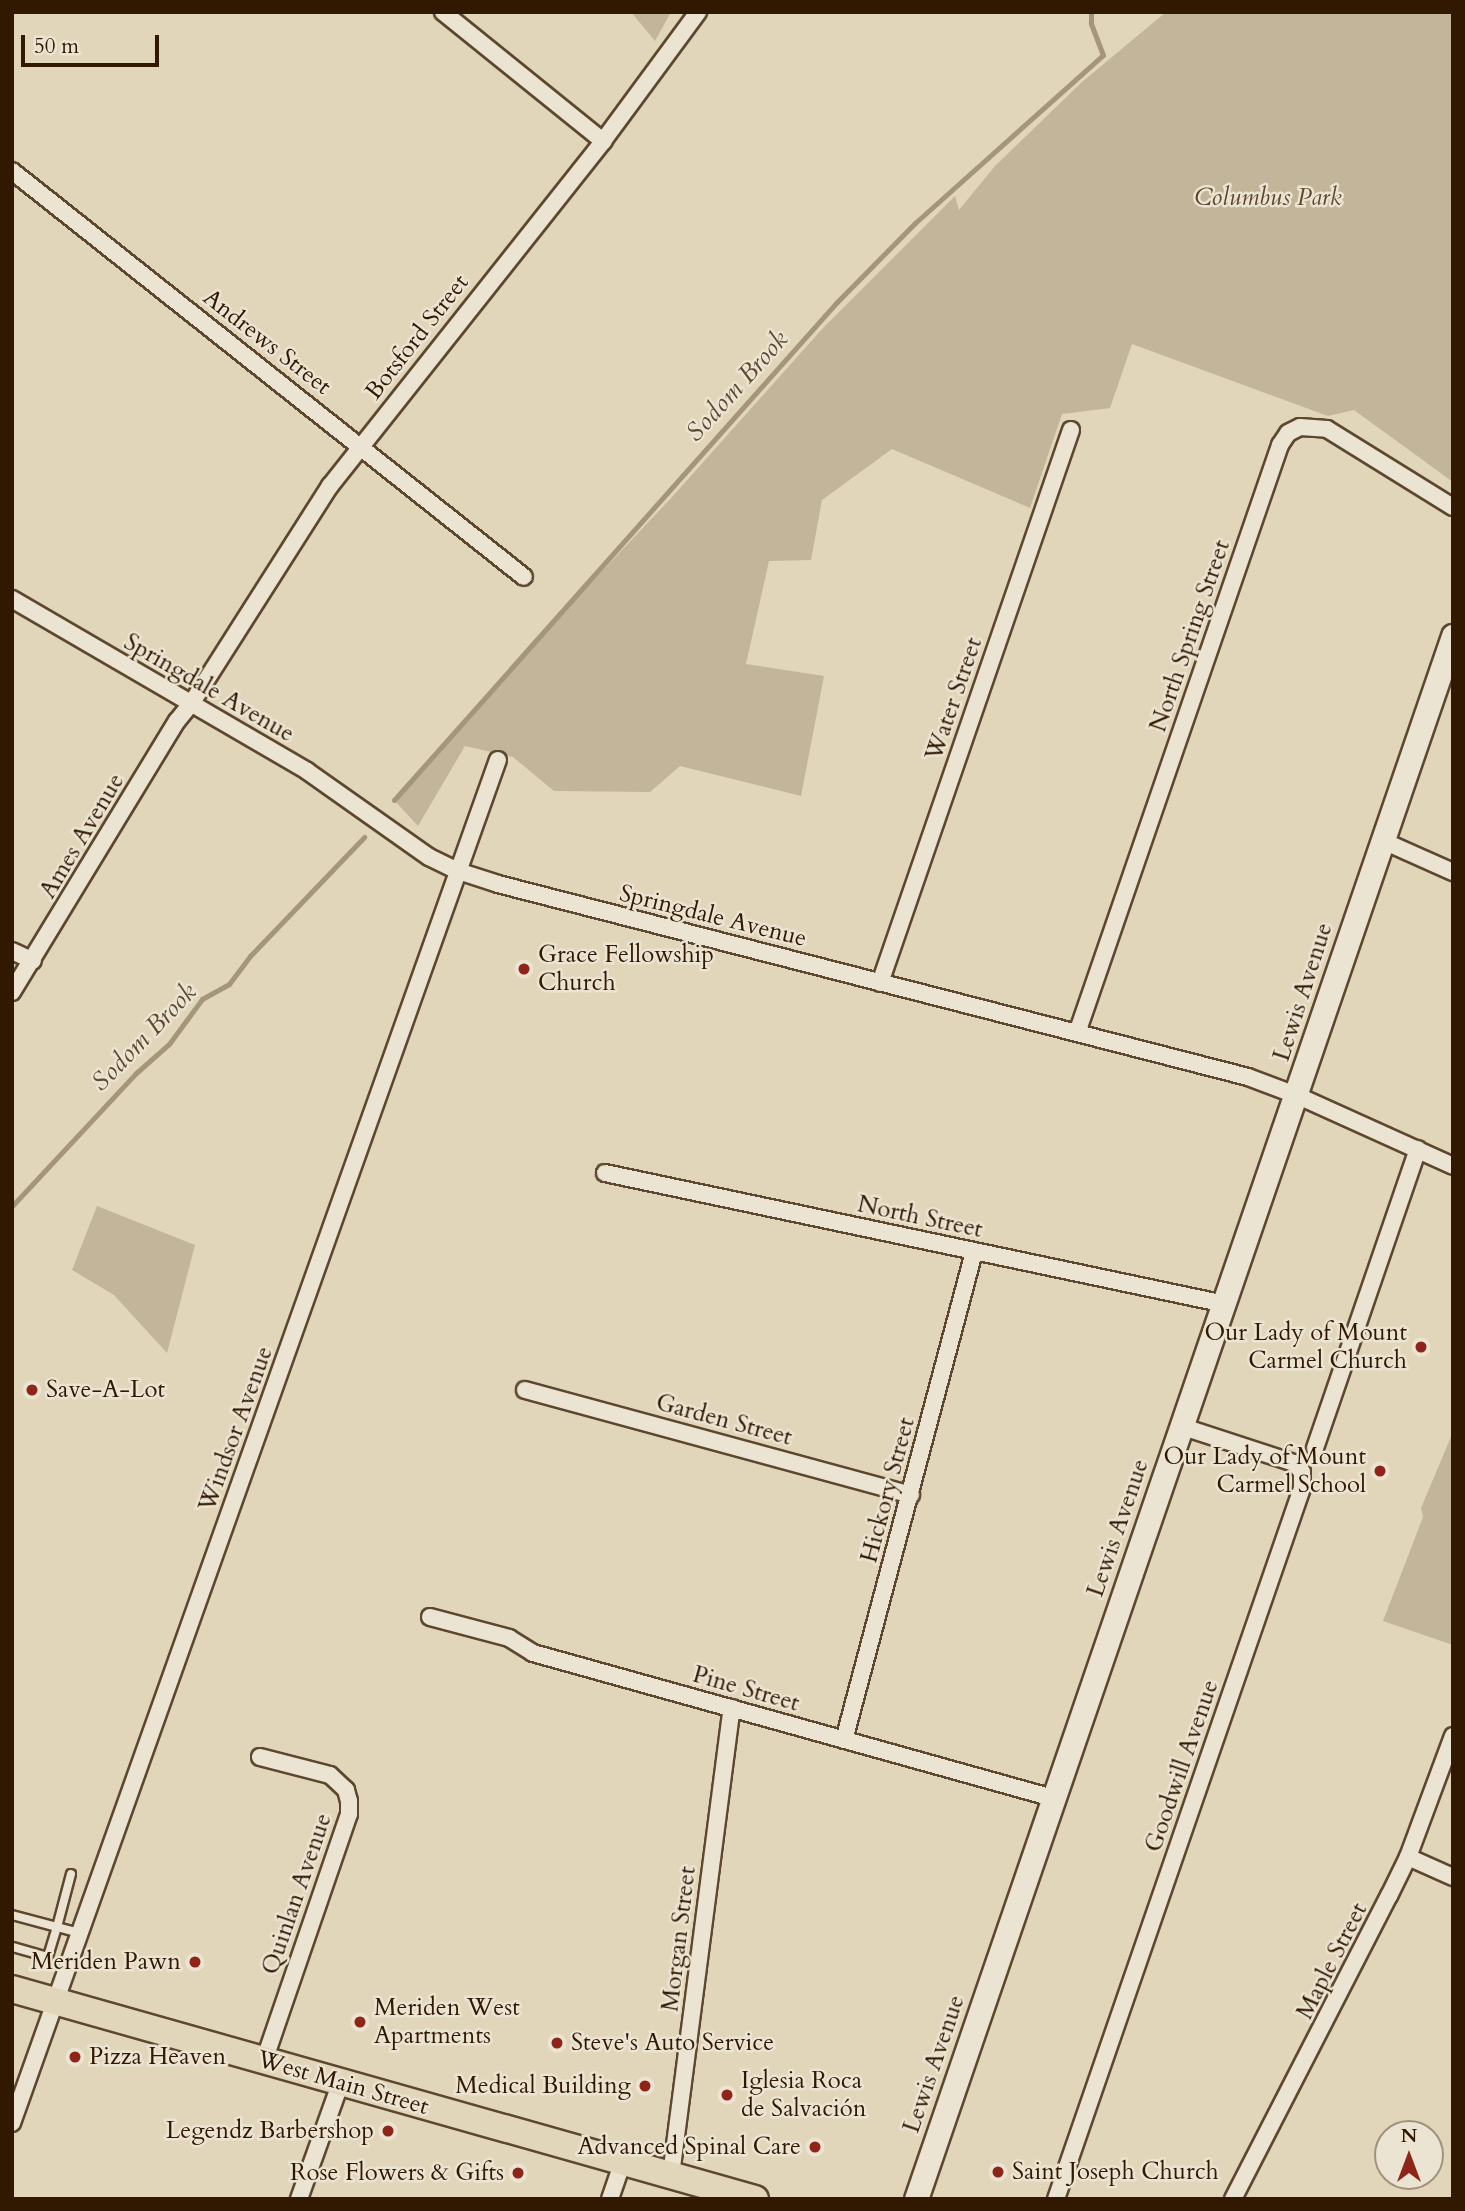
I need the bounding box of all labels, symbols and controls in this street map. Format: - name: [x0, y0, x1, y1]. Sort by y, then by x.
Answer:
- scale bar: [24, 21, 163, 65]
- text: 50 m: [34, 32, 79, 61]
- park label: Columbus Park: [1194, 184, 1342, 212]
- street label: Botsford Street: [359, 269, 475, 405]
- street label: Andrews Street: [197, 283, 337, 401]
- water label: Sodom Brook: [679, 324, 795, 448]
- street label: North Spring Street: [1144, 536, 1236, 736]
- street label: Springdale Avenue: [119, 628, 299, 748]
- street label: Water Street: [919, 634, 989, 764]
- street label: Ames Avenue: [33, 768, 131, 904]
- street label: Springdale Avenue: [616, 879, 810, 953]
- street label: Lewis Avenue: [1267, 919, 1339, 1065]
- place label: Grace Fellowship Church: [538, 941, 714, 997]
- marker: Grace Fellowship Church: [516, 961, 532, 977]
- water label: Sodom Brook: [85, 976, 203, 1098]
- street label: North Street: [855, 1190, 985, 1244]
- place label: Our Lady of Mount Carmel Church: [1204, 1319, 1407, 1375]
- marker: Our Lady of Mount Carmel Church: [1413, 1339, 1429, 1355]
- street label: Windsor Avenue: [193, 1342, 279, 1516]
- place label: Save-A-Lot: [46, 1376, 165, 1404]
- marker: Save-A-Lot: [24, 1382, 40, 1398]
- street label: Garden Street: [653, 1388, 795, 1452]
- street label: Hickory Street: [855, 1414, 921, 1566]
- place label: Our Lady of Mount Carmel School: [1163, 1443, 1366, 1499]
- street label: Lewis Avenue: [1081, 1455, 1155, 1601]
- marker: Our Lady of Mount Carmel School: [1372, 1463, 1388, 1479]
- street label: Pine Street: [689, 1660, 803, 1718]
- street label: Goodwill Avenue: [1139, 1676, 1225, 1856]
- street label: Quinlan Avenue: [256, 1810, 338, 1978]
- street label: Morgan Street: [656, 1865, 702, 2013]
- street label: Maple Street: [1290, 1898, 1374, 2024]
- place label: Meriden Pawn: [31, 1948, 181, 1976]
- marker: Meriden Pawn: [187, 1954, 203, 1970]
- street label: Lewis Avenue: [897, 1991, 971, 2137]
- place label: Meriden West Apartments: [374, 1994, 520, 2050]
- marker: Meriden West Apartments: [352, 2014, 368, 2030]
- place label: Steve's Auto Service: [571, 2029, 774, 2057]
- marker: Steve's Auto Service: [549, 2035, 565, 2051]
- place label: Pizza Heaven: [89, 2043, 226, 2071]
- street label: West Main Street: [254, 2045, 432, 2121]
- marker: Pizza Heaven: [67, 2049, 83, 2065]
- place label: Iglesia Roca de Salvación: [741, 2067, 866, 2123]
- place label: Medical Building: [455, 2072, 631, 2100]
- marker: Medical Building: [637, 2078, 653, 2094]
- marker: Iglesia Roca de Salvación: [719, 2087, 735, 2103]
- place label: Legendz Barbershop: [166, 2117, 374, 2145]
- north arrow: [1374, 2120, 1444, 2190]
- marker: Legendz Barbershop: [380, 2123, 396, 2139]
- text: N: [1401, 2123, 1417, 2149]
- place label: Advanced Spinal Care: [577, 2133, 801, 2161]
- marker: Advanced Spinal Care: [807, 2139, 823, 2155]
- place label: Saint Joseph Church: [1012, 2158, 1219, 2186]
- place label: Rose Flowers & Gifts: [290, 2159, 504, 2187]
- marker: Saint Joseph Church: [990, 2164, 1006, 2180]
- marker: Rose Flowers & Gifts: [510, 2165, 526, 2181]

